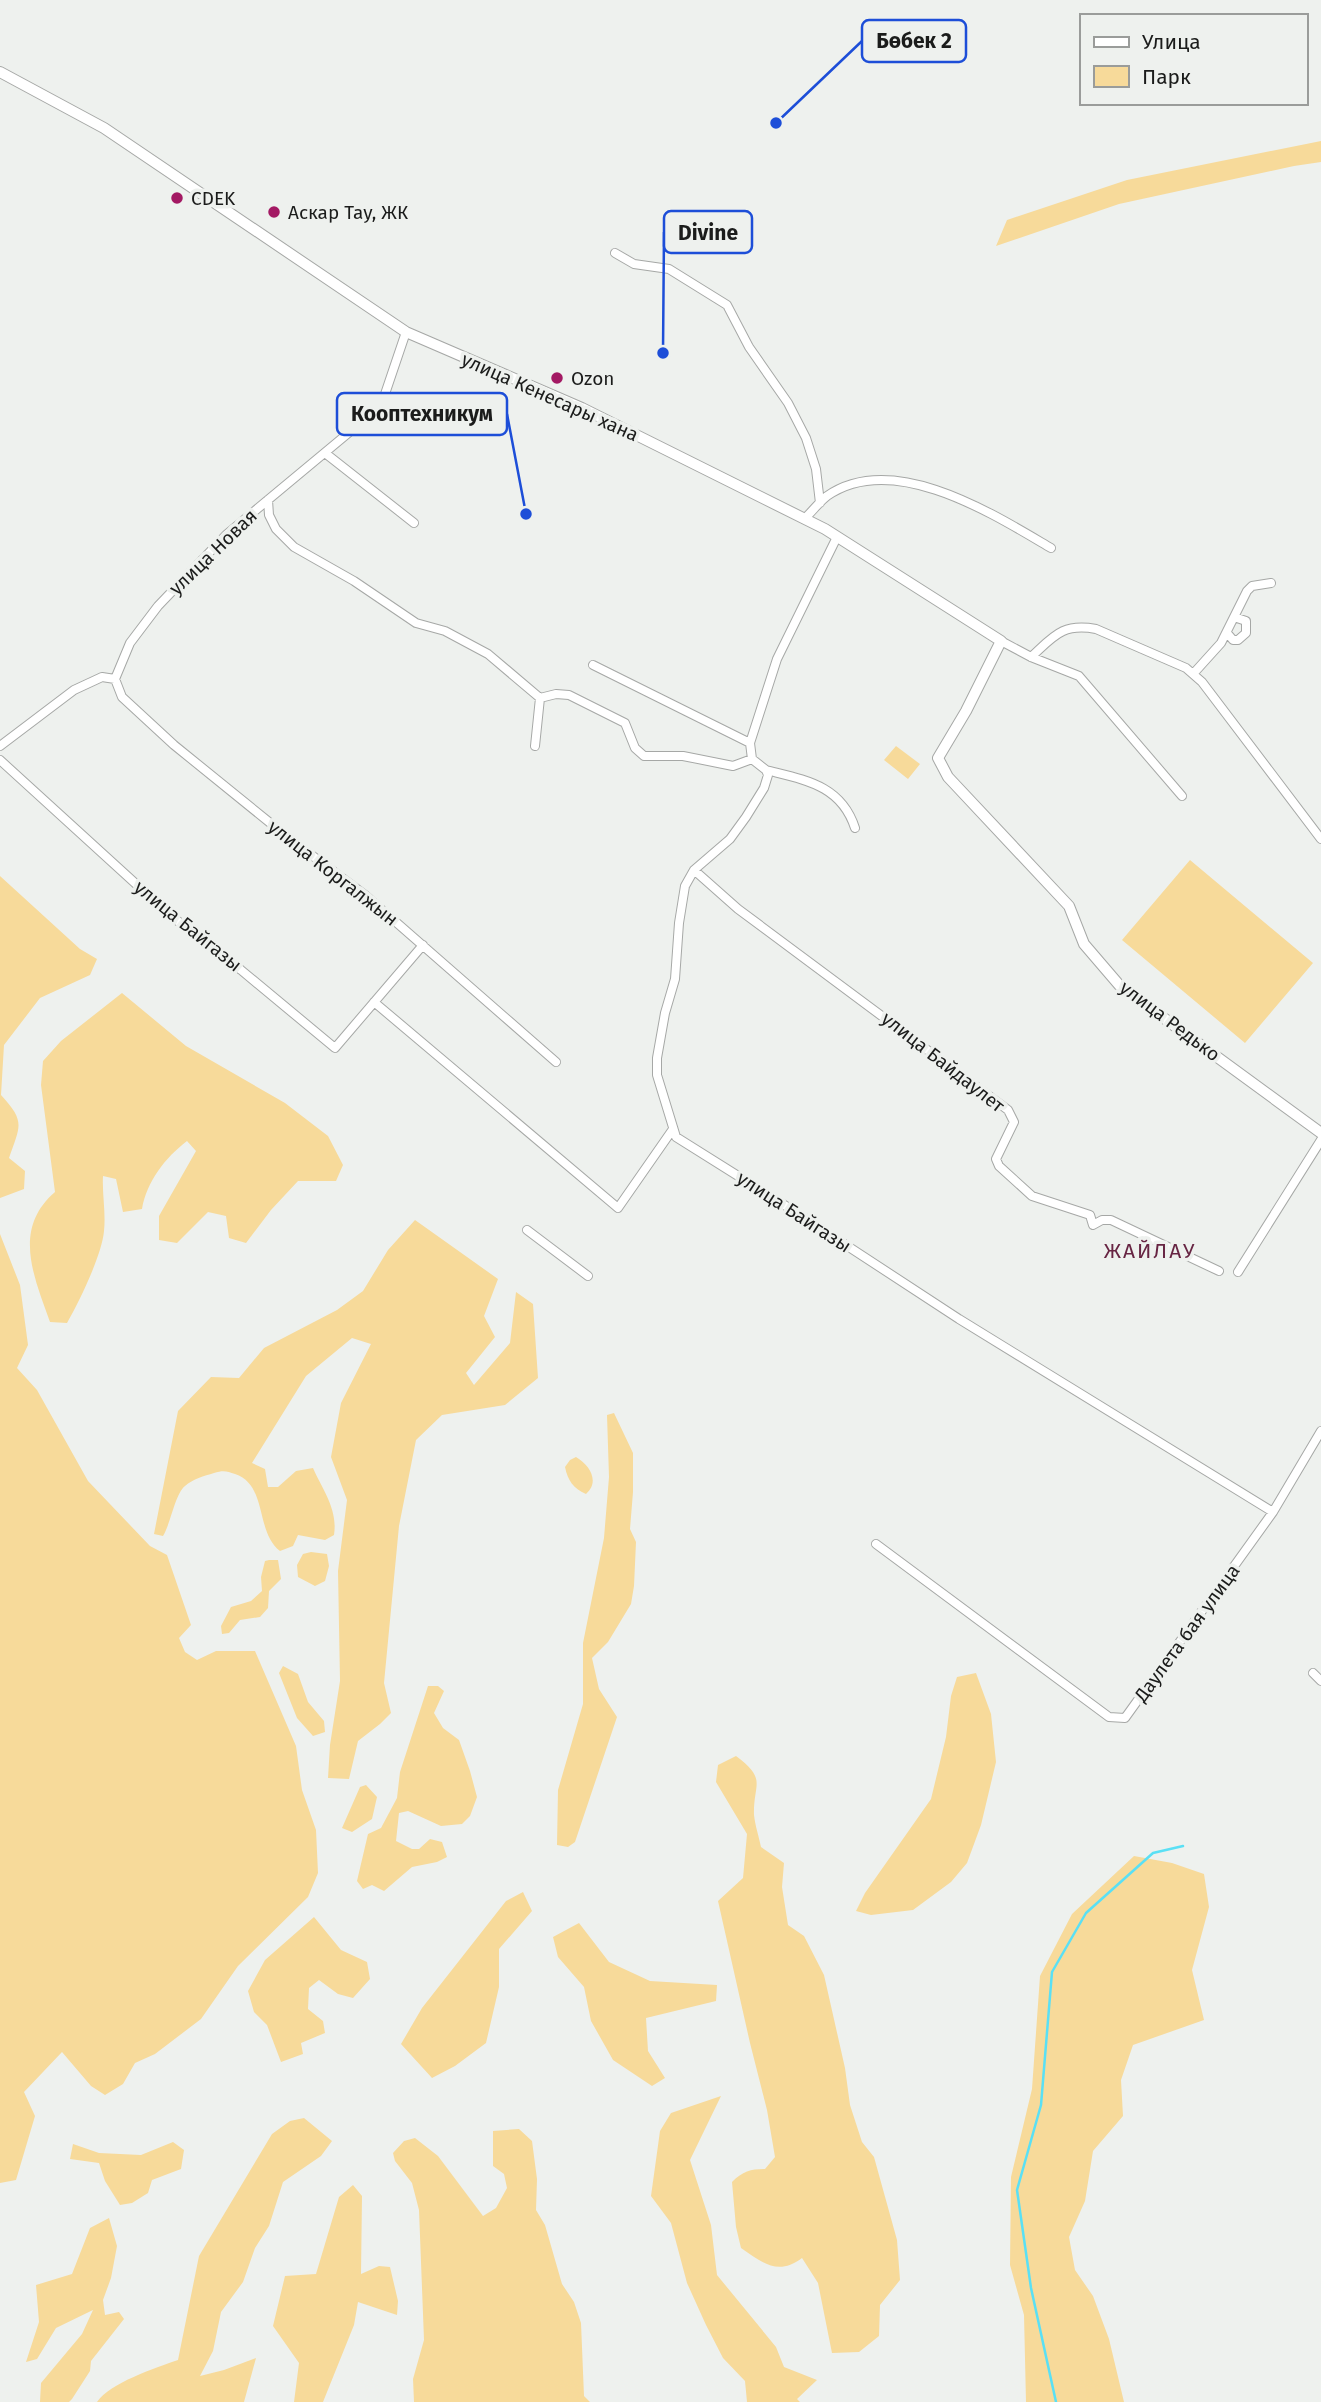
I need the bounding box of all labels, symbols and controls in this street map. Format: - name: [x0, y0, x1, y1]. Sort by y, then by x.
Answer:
- legend: [1080, 14, 1307, 105]
- callout: Бөбек 2: [862, 20, 966, 62]
- text: Бөбек 2: [876, 28, 952, 54]
- text: Улица: [1142, 29, 1201, 55]
- text: Парк: [1142, 64, 1191, 90]
- place label: CDEK: [191, 187, 236, 210]
- marker: CDEK: [169, 190, 185, 206]
- place label: Аскар Тау, ЖК: [288, 201, 408, 224]
- marker: Аскар Тау, ЖК: [266, 204, 282, 220]
- callout: Divine: [664, 211, 752, 253]
- text: Divine: [678, 220, 738, 246]
- street label: улица Кенесары хана: [458, 348, 642, 446]
- place label: Ozon: [571, 367, 614, 390]
- marker: Ozon: [549, 370, 565, 386]
- callout: Кооптехникум: [337, 393, 507, 435]
- text: Кооптехникум: [351, 401, 493, 427]
- street label: улица Новая: [164, 504, 262, 600]
- street label: улица Коргалжын: [263, 815, 403, 931]
- street label: улица Байгазы: [130, 876, 246, 976]
- street label: улица Редько: [1115, 976, 1225, 1066]
- street label: улица Байдаулет: [877, 1007, 1009, 1117]
- street label: улица Байгазы: [732, 1166, 856, 1258]
- district label: ЖАЙЛАУ: [1104, 1238, 1196, 1264]
- street label: Даулета бая улица: [1129, 1560, 1245, 1707]

